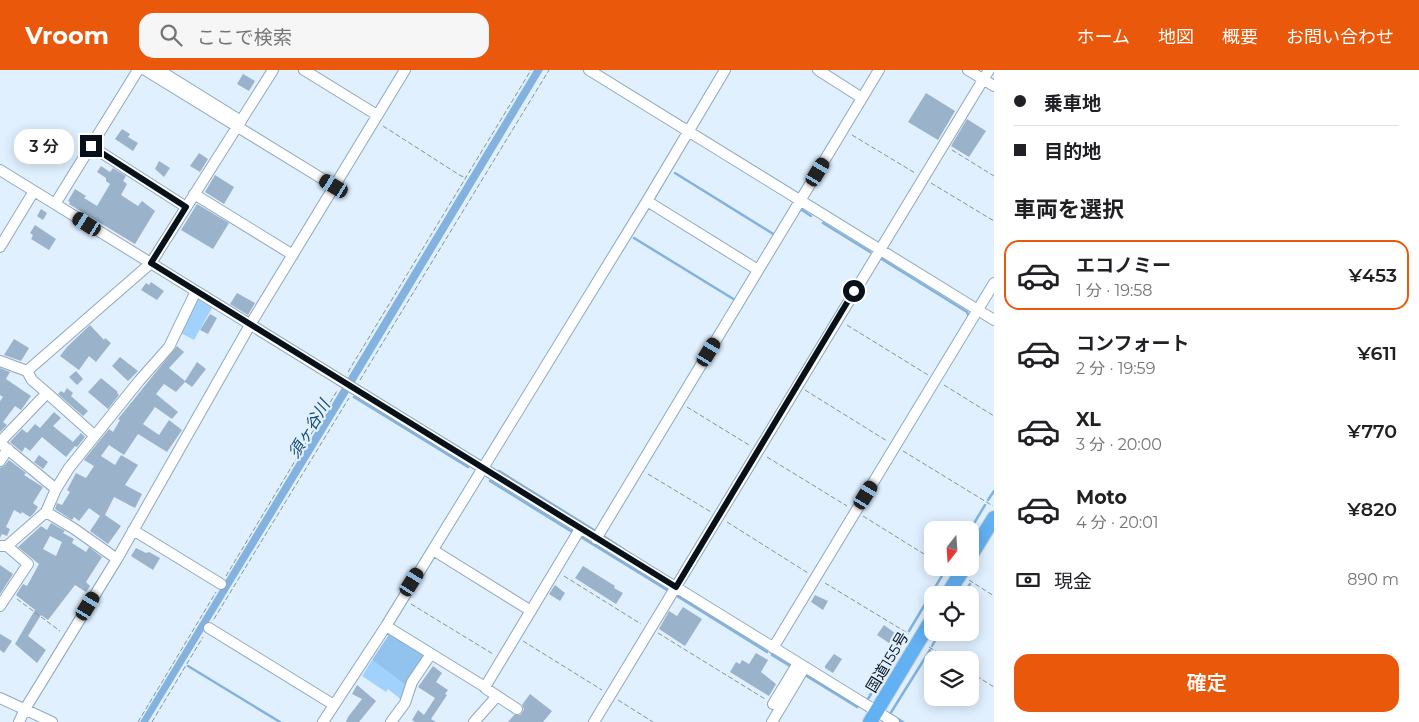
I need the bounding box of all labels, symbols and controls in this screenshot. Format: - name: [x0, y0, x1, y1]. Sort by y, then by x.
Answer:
- search box: [139, 13, 489, 58]
- text: Vroom: [25, 21, 109, 50]
- icon: search: [157, 21, 185, 49]
- text: ここで検索: [197, 26, 292, 49]
- text: ホーム: [1077, 26, 1130, 48]
- text: 地図: [1158, 26, 1194, 48]
- text: 概要: [1222, 26, 1258, 48]
- text: お問い合わせ: [1286, 26, 1394, 48]
- text: 乗車地: [1044, 92, 1101, 115]
- callout: 3 分: [13, 128, 74, 164]
- route end: [80, 135, 102, 157]
- text: 3 分: [29, 137, 59, 156]
- text: 目的地: [1044, 140, 1101, 163]
- car: [803, 155, 832, 189]
- car: [317, 172, 350, 200]
- text: 車両を選択: [1014, 196, 1124, 223]
- car: [70, 210, 103, 238]
- icon: car: [1016, 253, 1061, 298]
- text: エコノミー: [1076, 254, 1171, 277]
- text: ¥453: [1349, 264, 1397, 287]
- route start: [843, 280, 865, 302]
- text: 1 分 · 19:58: [1076, 281, 1153, 300]
- icon: car: [1016, 331, 1061, 376]
- text: コンフォート: [1076, 332, 1189, 355]
- car: [694, 335, 723, 369]
- text: ¥611: [1357, 342, 1397, 365]
- text: 2 分 · 19:59: [1076, 359, 1155, 378]
- water label: 須ヶ谷川: [284, 395, 335, 461]
- text: XL: [1076, 408, 1101, 431]
- icon: car: [1016, 409, 1061, 454]
- text: ¥770: [1347, 420, 1397, 443]
- text: 3 分 · 20:00: [1076, 435, 1162, 454]
- car: [851, 478, 880, 512]
- text: Moto: [1076, 486, 1127, 509]
- icon: car: [1016, 487, 1061, 532]
- text: ¥820: [1347, 498, 1397, 521]
- text: 4 分 · 20:01: [1076, 513, 1159, 532]
- north arrow: [924, 521, 979, 576]
- map controls: [924, 521, 979, 706]
- car: [397, 565, 426, 599]
- icon: cash: [1014, 566, 1042, 594]
- text: 現金: [1054, 570, 1092, 593]
- text: 890 m: [1347, 570, 1399, 589]
- button: locate: [924, 586, 979, 641]
- car: [73, 589, 102, 623]
- street label: 国道155号: [862, 628, 912, 696]
- button: layers: [924, 651, 979, 706]
- button: 確定: [1014, 654, 1399, 712]

